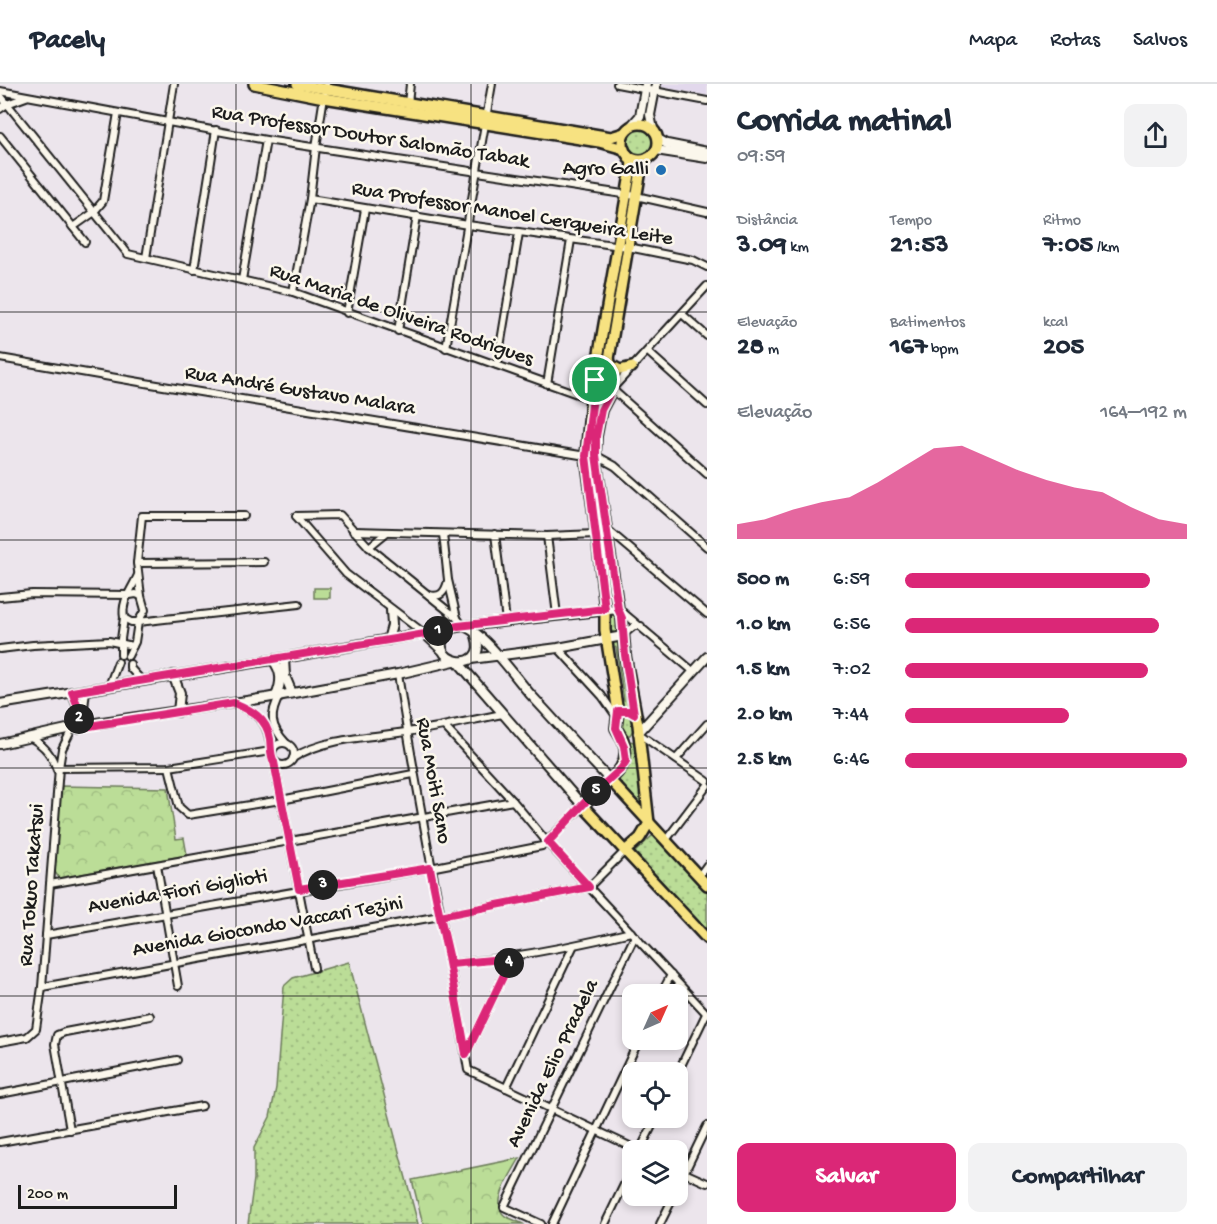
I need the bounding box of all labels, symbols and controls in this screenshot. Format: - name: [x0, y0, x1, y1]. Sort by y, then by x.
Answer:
- text: Pacely: [30, 25, 105, 58]
- text: Mapa: [969, 29, 1017, 54]
- text: Rotas: [1050, 29, 1100, 54]
- text: Salvos: [1133, 29, 1187, 54]
- street label: Rua Professor Doutor Salomão Tabak: [210, 101, 533, 176]
- text: Corrida matinal: [737, 104, 952, 142]
- button: share: [1124, 104, 1187, 167]
- text: 09:59: [737, 146, 785, 169]
- place label: Agro Galli: [563, 158, 649, 183]
- marker: Agro Galli: [654, 163, 668, 177]
- street label: Rua Professor Manoel Cerqueira Leite: [350, 177, 676, 253]
- text: Distância: [737, 212, 798, 231]
- text: Tempo: [890, 212, 932, 231]
- text: Ritmo: [1043, 212, 1081, 231]
- text: 3.09: [737, 231, 786, 262]
- text: 21:53: [890, 231, 949, 262]
- text: 7:05: [1043, 231, 1093, 262]
- text: km: [786, 239, 809, 258]
- text: /km: [1093, 239, 1119, 258]
- street label: Rua Maria de Oliveira Rodrigues: [266, 259, 537, 373]
- text: Elevação: [737, 314, 797, 333]
- text: Batimentos: [890, 314, 965, 333]
- text: kcal: [1043, 314, 1068, 333]
- text: 28: [737, 333, 764, 364]
- text: 167: [890, 333, 927, 364]
- text: 205: [1043, 333, 1084, 364]
- text: m: [764, 341, 779, 360]
- text: bpm: [927, 341, 959, 360]
- pin: [569, 354, 620, 405]
- street label: Rua André Gustavo Malara: [183, 361, 418, 423]
- icon: arrive: [578, 363, 611, 396]
- text: Elevação: [737, 402, 812, 425]
- text: 164–192 m: [1100, 402, 1187, 425]
- text: 500 m: [737, 569, 789, 592]
- text: 6:59: [833, 569, 870, 592]
- text: 1.0 km: [737, 614, 791, 637]
- text: 6:56: [833, 614, 870, 637]
- pin: 1: [423, 616, 453, 646]
- text: 1: [435, 621, 441, 640]
- text: 1.5 km: [737, 659, 790, 682]
- text: 7:02: [833, 659, 871, 682]
- pin: 2: [64, 704, 94, 734]
- text: 2.0 km: [737, 704, 792, 727]
- text: 7:44: [833, 704, 869, 727]
- text: 2: [75, 709, 83, 728]
- street label: Rua Moiti Sano: [409, 716, 455, 846]
- text: 2.5 km: [737, 749, 791, 772]
- text: 6:46: [833, 749, 869, 772]
- pin: 5: [581, 776, 611, 806]
- text: 5: [592, 781, 600, 800]
- street label: Rua Tokuo Takatsui: [15, 803, 51, 967]
- street label: Avenida Fiori Giglioti: [86, 865, 270, 921]
- pin: 3: [308, 870, 338, 900]
- text: 3: [319, 875, 327, 894]
- street label: Avenida Giocondo Vaccari Tezini: [131, 892, 405, 964]
- pin: 4: [494, 948, 524, 978]
- text: 4: [505, 953, 513, 972]
- street label: Avenida Elio Pradela: [502, 975, 606, 1152]
- north arrow: [622, 984, 688, 1050]
- map controls: [622, 984, 688, 1206]
- button: locate: [622, 1062, 688, 1128]
- button: layers: [622, 1140, 688, 1206]
- button: Salvar: [737, 1143, 956, 1212]
- button: Compartilhar: [968, 1143, 1187, 1212]
- scale bar: [18, 1182, 177, 1210]
- text: 200 m: [27, 1186, 68, 1205]

